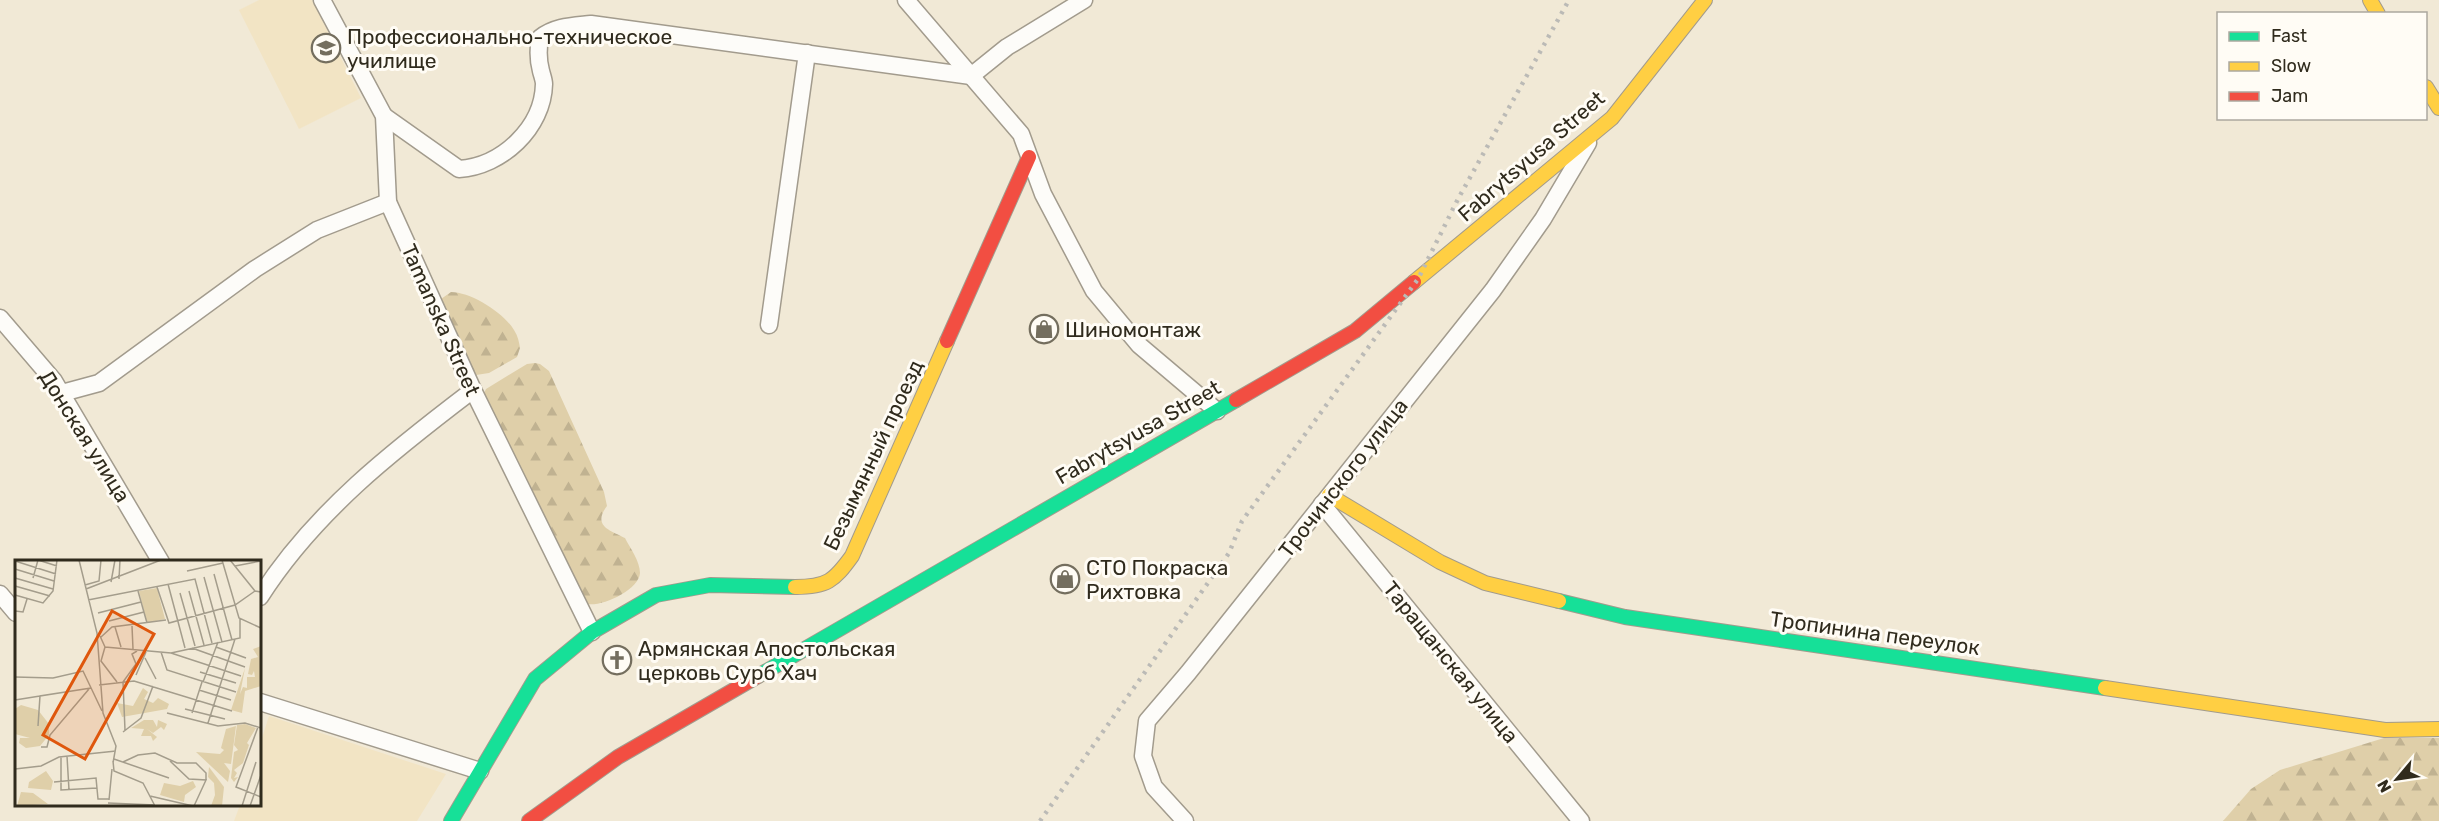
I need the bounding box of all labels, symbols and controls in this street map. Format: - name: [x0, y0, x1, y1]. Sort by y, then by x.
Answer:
- legend: [2217, 12, 2427, 120]
- place label: Профессионально-техническое училище: [347, 24, 672, 73]
- text: Fast: [2271, 25, 2307, 47]
- school or university icon: Профессионально-техническое училище: [310, 32, 342, 64]
- text: Slow: [2271, 55, 2311, 77]
- street label: Fabrytsyusa Street: [1453, 85, 1609, 227]
- text: Jam: [2271, 85, 2308, 107]
- street label: Tamanska Street: [396, 240, 486, 400]
- shop icon: Шиномонтаж: [1028, 313, 1060, 345]
- place label: Шиномонтаж: [1065, 317, 1201, 342]
- street label: Безымянный проезд: [818, 356, 928, 554]
- street label: Донская улица: [34, 365, 136, 507]
- street label: Fabrytsyusa Street: [1051, 375, 1225, 489]
- street label: Трочинского улица: [1273, 394, 1413, 562]
- place label: СТО Покраска Рихтовка: [1086, 555, 1228, 604]
- inset map: [15, 560, 261, 806]
- shop icon: СТО Покраска Рихтовка: [1049, 563, 1081, 595]
- street label: Таращанская улица: [1378, 576, 1524, 748]
- street label: Тропинина переулок: [1769, 606, 1981, 660]
- place label: Армянская Апостольская церковь Сурб Хач: [638, 636, 896, 685]
- church icon: Армянская Апостольская церковь Сурб Хач: [601, 644, 633, 676]
- north arrow: [2367, 749, 2427, 809]
- text: N: [2373, 776, 2395, 796]

